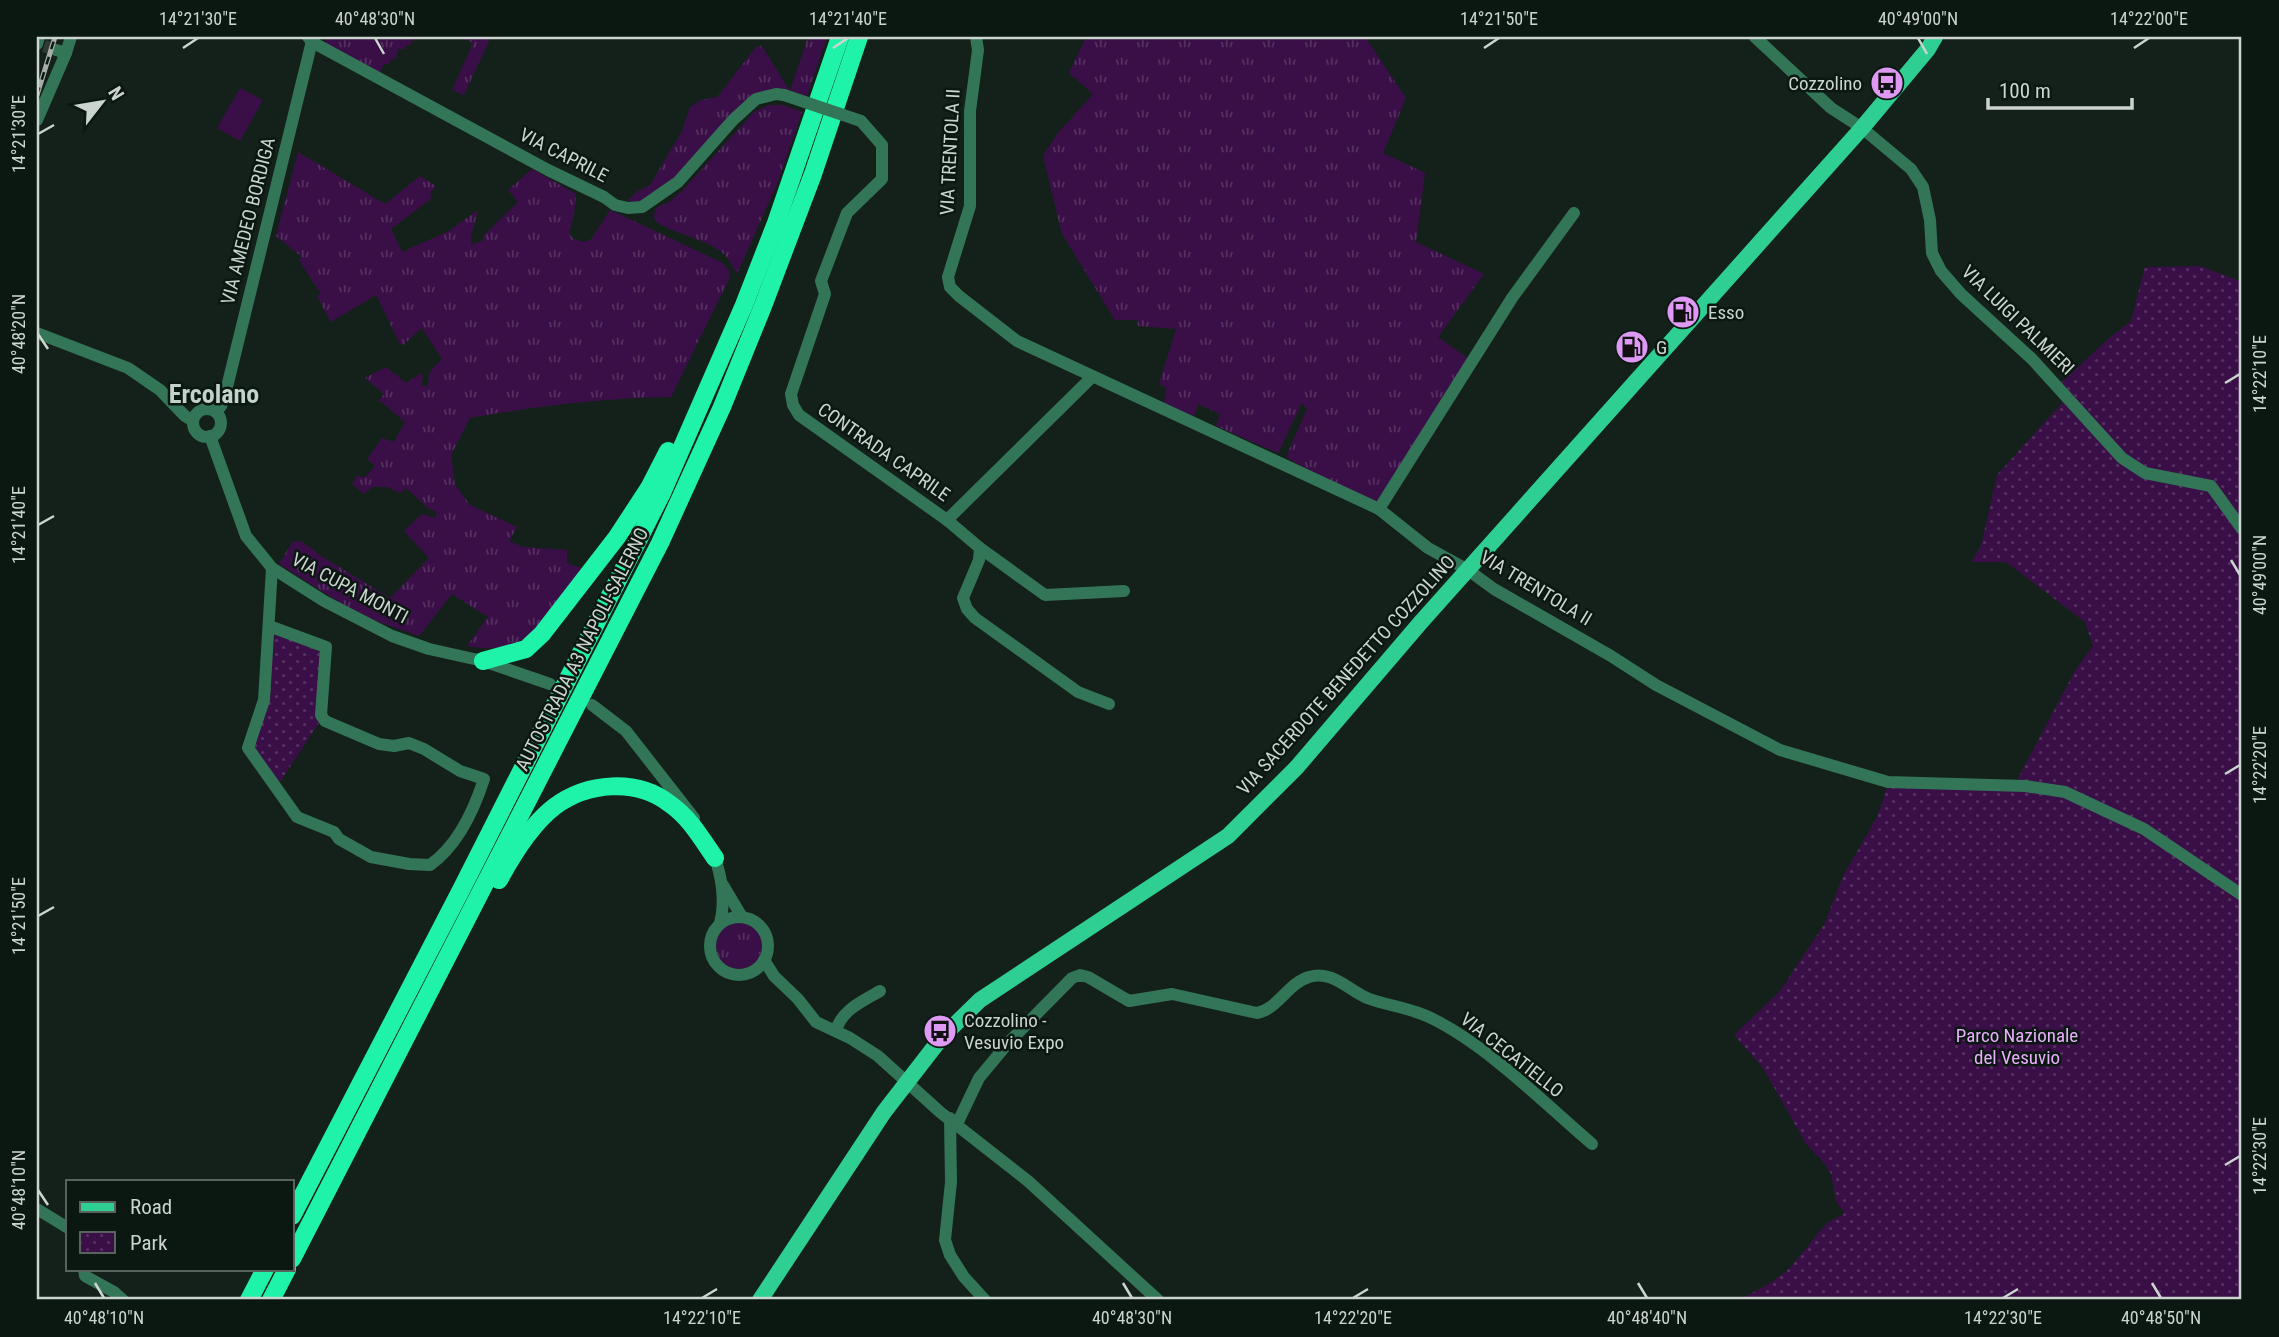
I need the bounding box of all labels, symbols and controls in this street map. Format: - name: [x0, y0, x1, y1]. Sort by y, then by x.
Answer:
- text: 14°21'30"E: [159, 8, 237, 29]
- text: 40°48'30"N: [335, 8, 415, 29]
- text: 14°21'40"E: [809, 8, 887, 29]
- text: 14°21'50"E: [1460, 8, 1538, 29]
- text: 40°49'00"N: [1878, 8, 1958, 29]
- text: 14°22'00"E: [2110, 8, 2188, 29]
- bus stop icon: Cozzolino: [1868, 64, 1906, 102]
- north arrow: [66, 66, 136, 136]
- scale bar: [1988, 66, 2132, 110]
- place label: Cozzolino: [1788, 72, 1862, 95]
- text: 100 m: [1999, 79, 2051, 103]
- text: N: [103, 83, 129, 104]
- street label: VIA TRENTOLA II: [935, 88, 965, 216]
- text: 14°21'30"E: [8, 95, 29, 173]
- street label: VIA CAPRILE: [516, 123, 612, 187]
- street label: VIA AMEDEO BORDIGA: [216, 135, 280, 307]
- street label: VIA LUIGI PALMIERI: [1957, 260, 2079, 380]
- fuel station icon: Esso: [1664, 293, 1702, 331]
- text: 40°48'20"N: [8, 294, 29, 374]
- place label: Esso: [1708, 301, 1744, 324]
- fuel station icon: G: [1613, 328, 1651, 366]
- text: 14°22'10"E: [2249, 335, 2270, 413]
- place label: G: [1656, 336, 1667, 359]
- district label: Ercolano: [169, 379, 259, 409]
- street label: CONTRADA CAPRILE: [813, 398, 955, 506]
- text: 14°21'40"E: [8, 486, 29, 564]
- street label: AUTOSTRADA A3 NAPOLI-SALERNO: [510, 524, 654, 774]
- text: 40°49'00"N: [2249, 535, 2270, 615]
- street label: VIA TRENTOLA II: [1476, 546, 1596, 630]
- street label: VIA CUPA MONTI: [288, 548, 412, 628]
- street label: VIA SACERDOTE BENEDETTO COZZOLINO: [1232, 550, 1460, 800]
- text: 14°22'20"E: [2249, 726, 2270, 804]
- text: 14°21'50"E: [8, 877, 29, 955]
- street label: VIA CECATIELLO: [1456, 1008, 1568, 1102]
- place label: Cozzolino - Vesuvio Expo: [964, 1009, 1064, 1054]
- bus stop icon: Cozzolino - Vesuvio Expo: [921, 1012, 959, 1050]
- park label: Parco Nazionale del Vesuvio: [1956, 1024, 2078, 1069]
- text: 14°22'30"E: [2249, 1117, 2270, 1195]
- text: 40°48'10"N: [8, 1150, 29, 1230]
- legend: [66, 1180, 294, 1270]
- text: Road: [130, 1195, 172, 1219]
- text: Park: [130, 1231, 168, 1255]
- text: 40°48'10"N: [64, 1307, 144, 1328]
- text: 14°22'10"E: [663, 1307, 741, 1328]
- text: 40°48'30"N: [1092, 1307, 1172, 1328]
- text: 14°22'20"E: [1314, 1307, 1392, 1328]
- text: 40°48'40"N: [1607, 1307, 1687, 1328]
- text: 14°22'30"E: [1964, 1307, 2042, 1328]
- text: 40°48'50"N: [2121, 1307, 2201, 1328]

